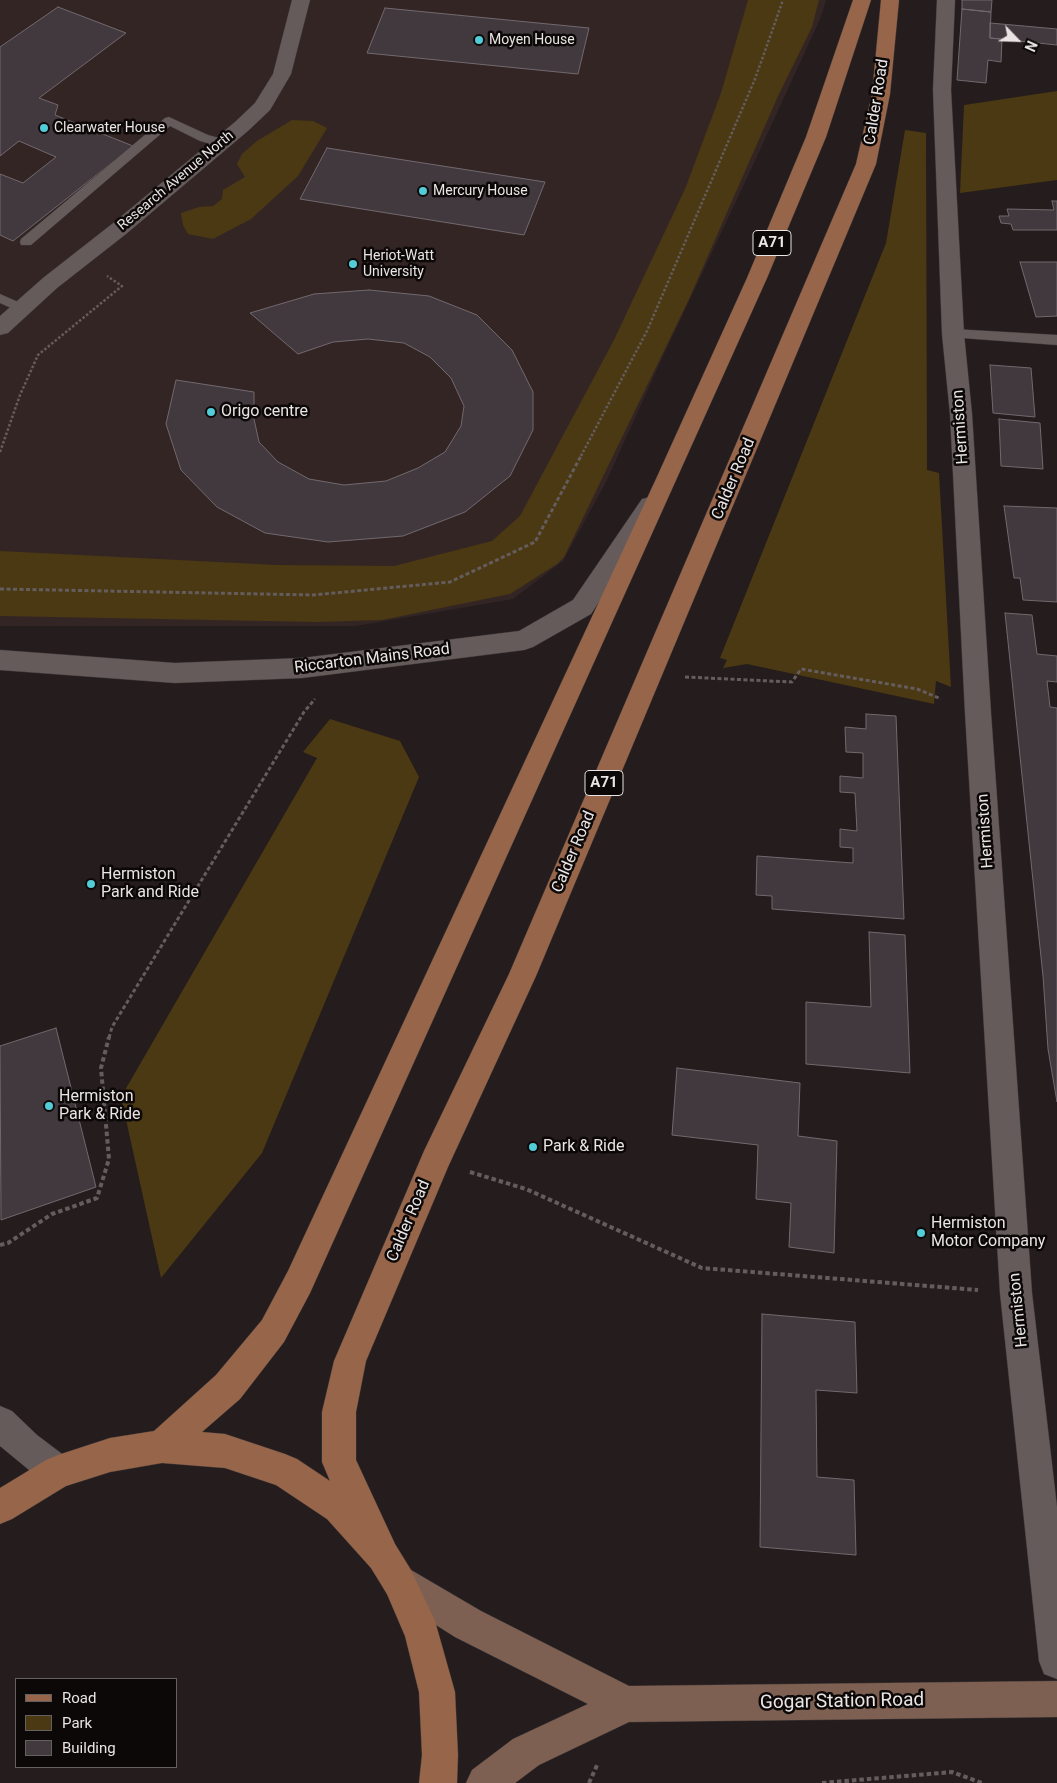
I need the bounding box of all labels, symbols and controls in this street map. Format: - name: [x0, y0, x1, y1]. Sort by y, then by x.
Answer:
- north arrow: [992, 15, 1042, 65]
- place label: Moyen House: [489, 32, 575, 48]
- marker: Moyen House: [473, 34, 485, 46]
- text: N: [1021, 38, 1040, 54]
- street label: Calder Road: [861, 58, 893, 146]
- place label: Clearwater House: [54, 120, 165, 136]
- marker: Clearwater House: [38, 122, 50, 134]
- street label: Research Avenue North: [115, 128, 237, 234]
- place label: Mercury House: [433, 183, 528, 199]
- marker: Mercury House: [417, 185, 429, 197]
- road number: A71: [753, 230, 791, 256]
- place label: Heriot-Watt University: [363, 248, 434, 280]
- marker: Heriot-Watt University: [347, 258, 359, 270]
- street label: Hermiston: [949, 389, 973, 465]
- place label: Origo centre: [221, 402, 308, 422]
- marker: Origo centre: [205, 406, 217, 418]
- street label: Calder Road: [708, 435, 760, 523]
- street label: Riccarton Mains Road: [293, 640, 451, 678]
- road number: A71: [585, 770, 623, 796]
- street label: Hermiston: [974, 793, 998, 869]
- street label: Calder Road: [548, 808, 600, 896]
- place label: Hermiston Park and Ride: [101, 865, 199, 903]
- marker: Hermiston Park and Ride: [85, 878, 97, 890]
- place label: Hermiston Park & Ride: [59, 1087, 140, 1125]
- marker: Hermiston Park & Ride: [43, 1100, 55, 1112]
- place label: Park & Ride: [543, 1137, 624, 1157]
- marker: Park & Ride: [527, 1141, 539, 1153]
- street label: Calder Road: [383, 1177, 435, 1265]
- place label: Hermiston Motor Company: [931, 1214, 1045, 1252]
- marker: Hermiston Motor Company: [915, 1227, 927, 1239]
- street label: Hermiston: [1006, 1272, 1032, 1348]
- legend: [15, 1678, 178, 1768]
- text: Road: [62, 1689, 96, 1707]
- street label: Gogar Station Road: [760, 1689, 924, 1715]
- text: Park: [62, 1714, 92, 1732]
- text: Building: [62, 1739, 116, 1757]

